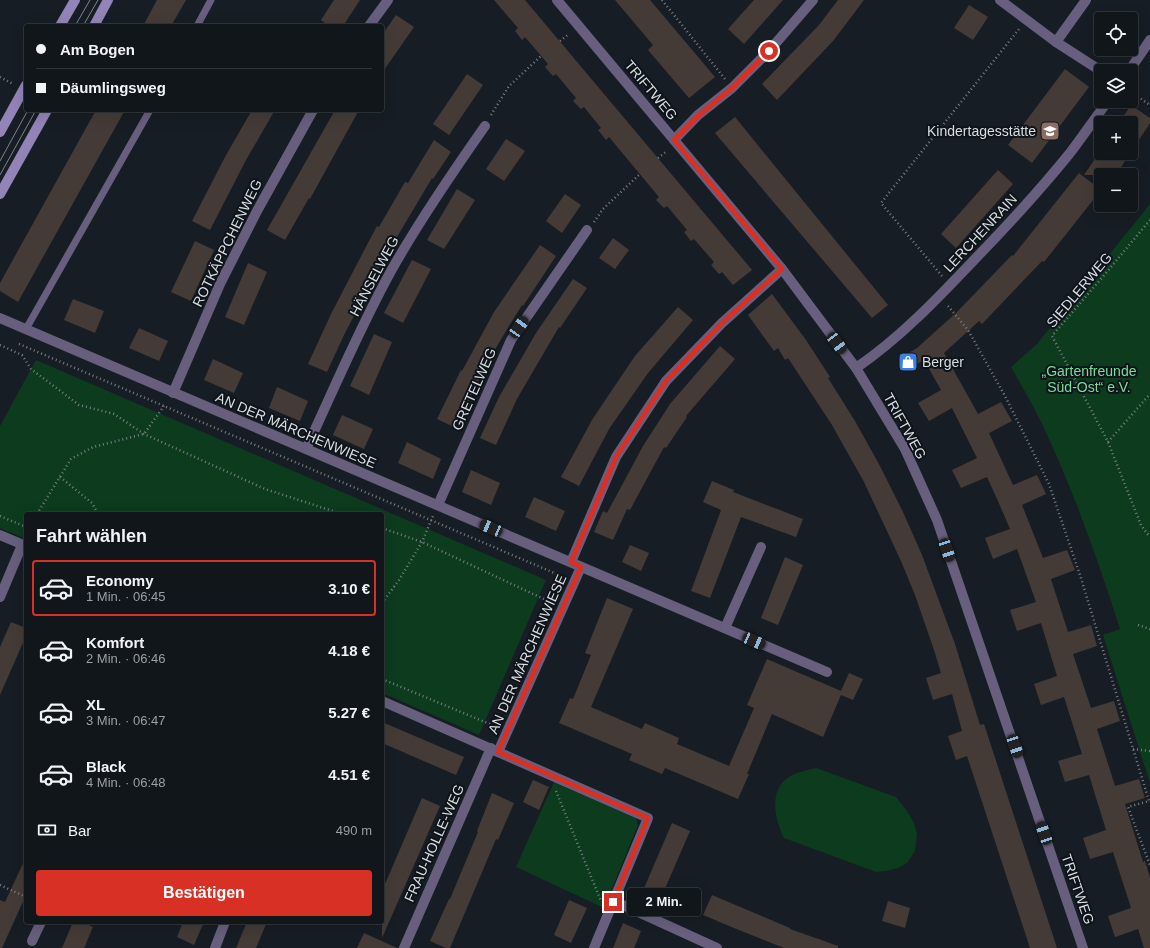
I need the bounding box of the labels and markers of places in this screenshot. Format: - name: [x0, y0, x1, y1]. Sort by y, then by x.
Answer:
- school or university icon: Kindertagesstätte: [1039, 120, 1061, 142]
- place label: Kindertagesstätte: [927, 123, 1036, 139]
- shop icon: Berger: [897, 351, 919, 373]
- place label: Berger: [922, 354, 964, 370]

